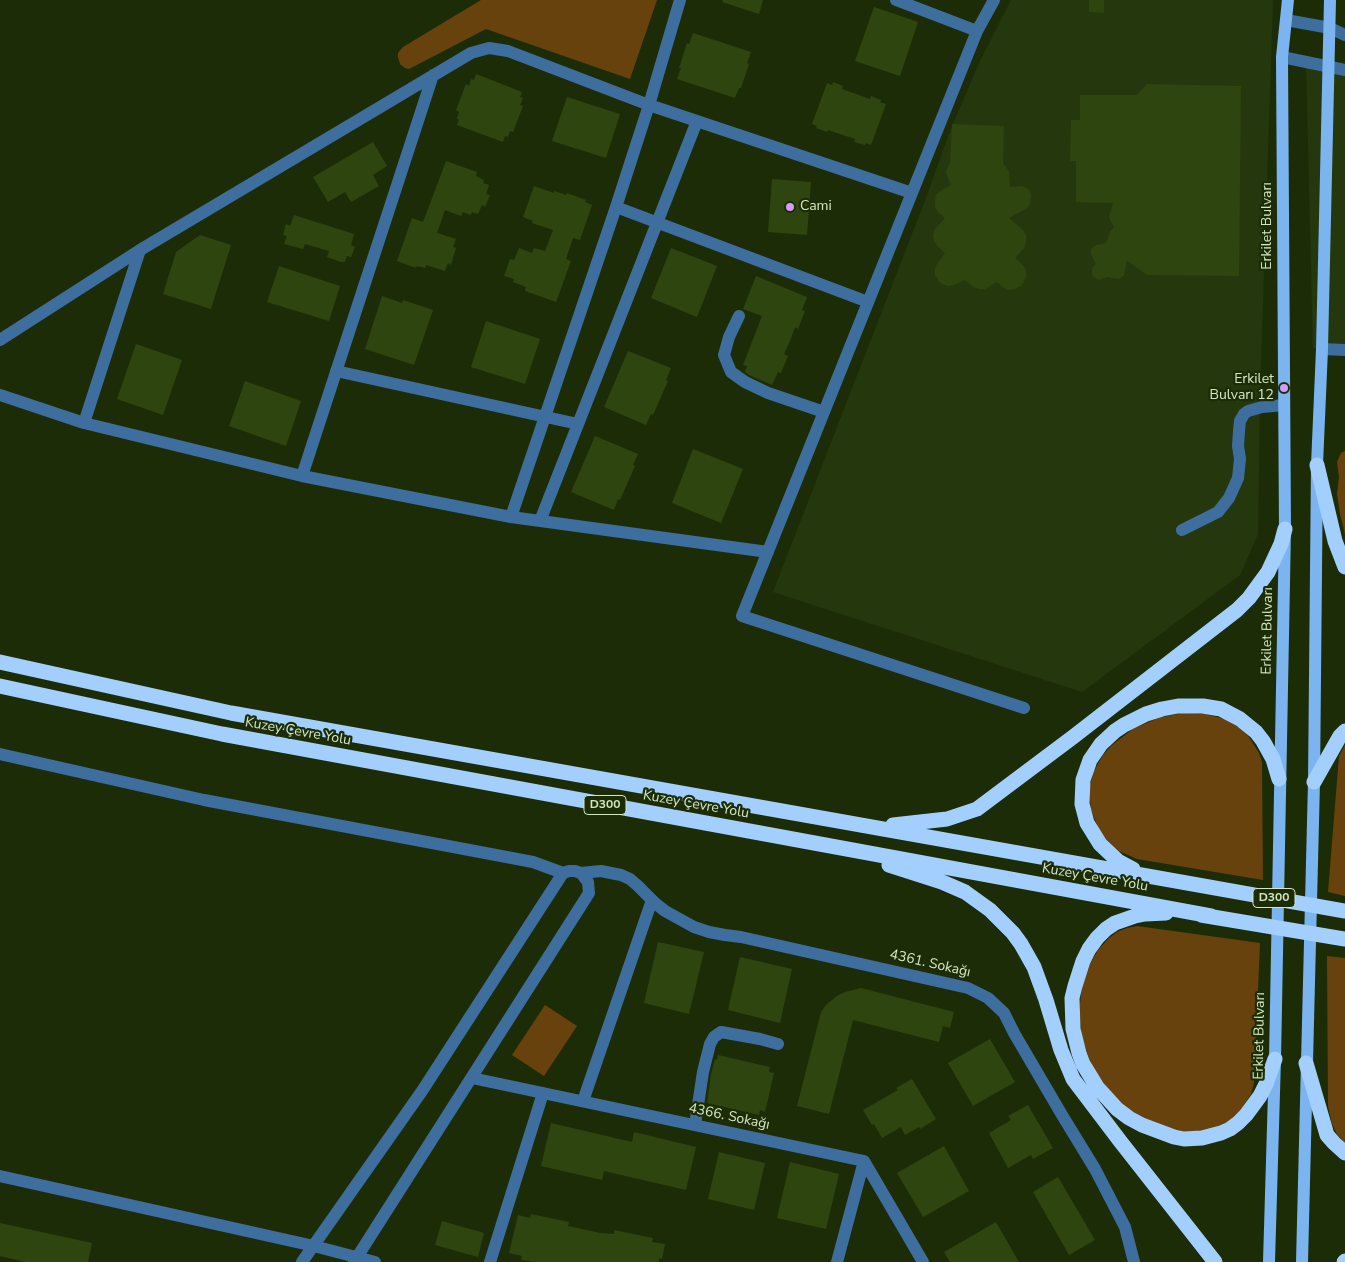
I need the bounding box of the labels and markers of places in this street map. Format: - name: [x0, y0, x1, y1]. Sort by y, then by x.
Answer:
- place label: Cami: [800, 199, 832, 215]
- marker: Cami: [784, 201, 796, 213]
- place label: Erkilet Bulvarı 12: [1210, 372, 1274, 404]
- marker: Erkilet Bulvarı 12: [1278, 382, 1290, 394]

